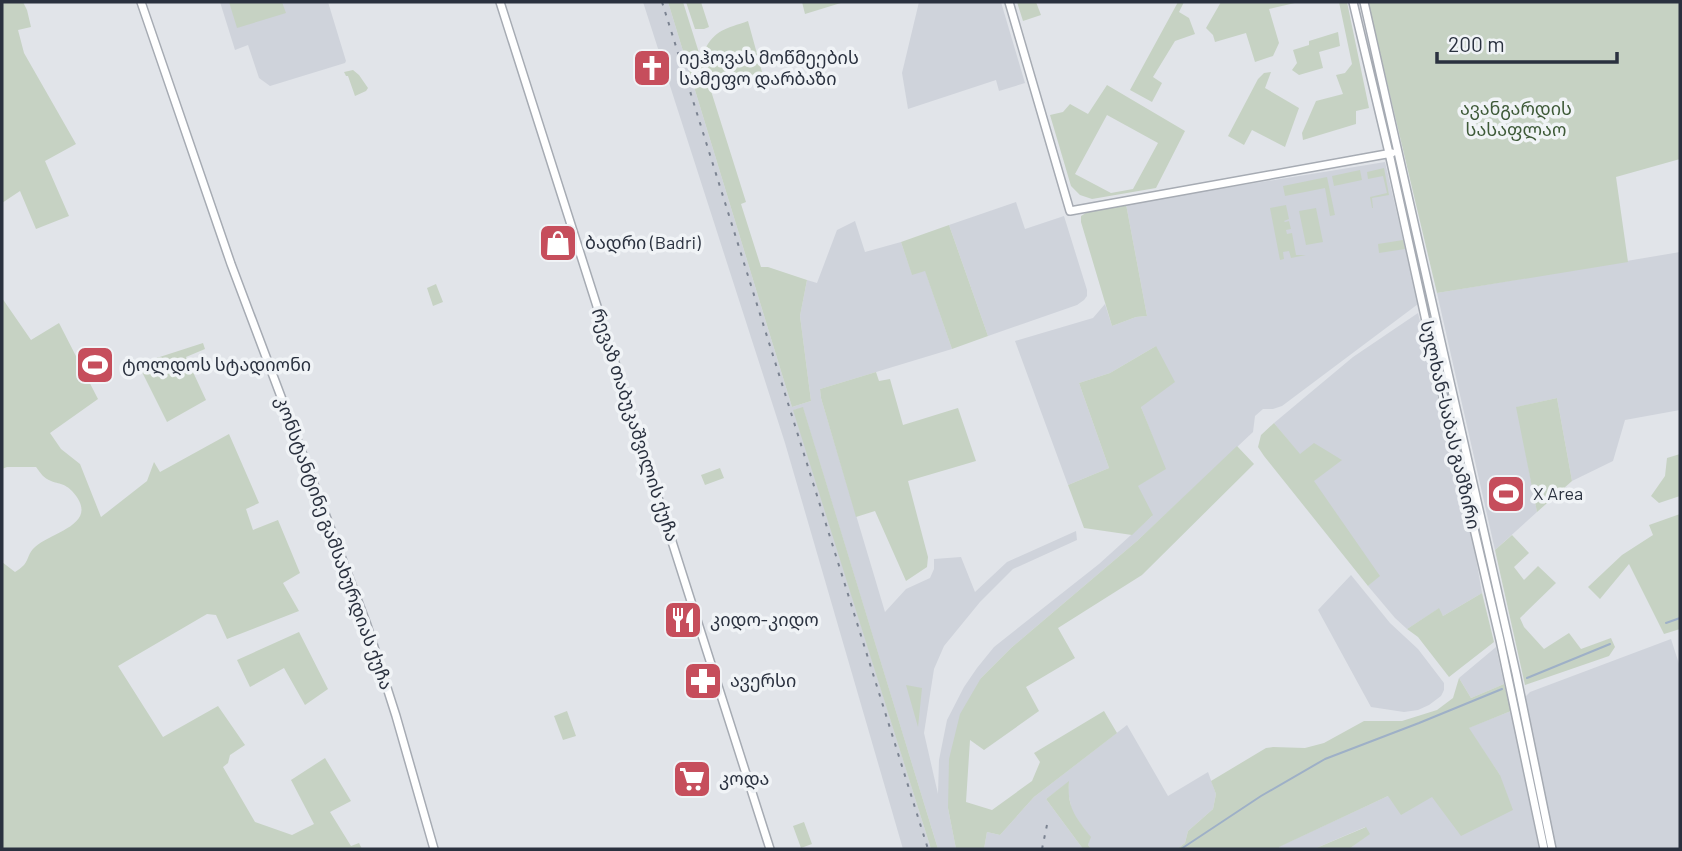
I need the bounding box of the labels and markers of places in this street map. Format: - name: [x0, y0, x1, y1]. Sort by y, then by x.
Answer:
- place label: იეჰოვას მოწმეების სამეფო დარბაზი: [679, 46, 859, 90]
- church icon: იეჰოვას მოწმეების სამეფო დარბაზი: [631, 47, 673, 89]
- shop icon: ბადრი (Badri): [537, 222, 579, 264]
- place label: ბადრი (Badri): [585, 231, 701, 254]
- sports icon: ტოლდოს სტადიონი: [74, 344, 116, 386]
- place label: ტოლდოს სტადიონი: [122, 353, 311, 376]
- sports icon: X Area: [1485, 473, 1527, 515]
- place label: X Area: [1533, 482, 1583, 504]
- restaurant icon: კიდო-კიდო: [662, 599, 704, 641]
- place label: კიდო-კიდო: [710, 608, 819, 631]
- pharmacy icon: ავერსი: [682, 660, 724, 702]
- place label: ავერსი: [730, 669, 796, 692]
- supermarket icon: კოდა: [671, 758, 713, 800]
- place label: კოდა: [719, 767, 769, 790]

